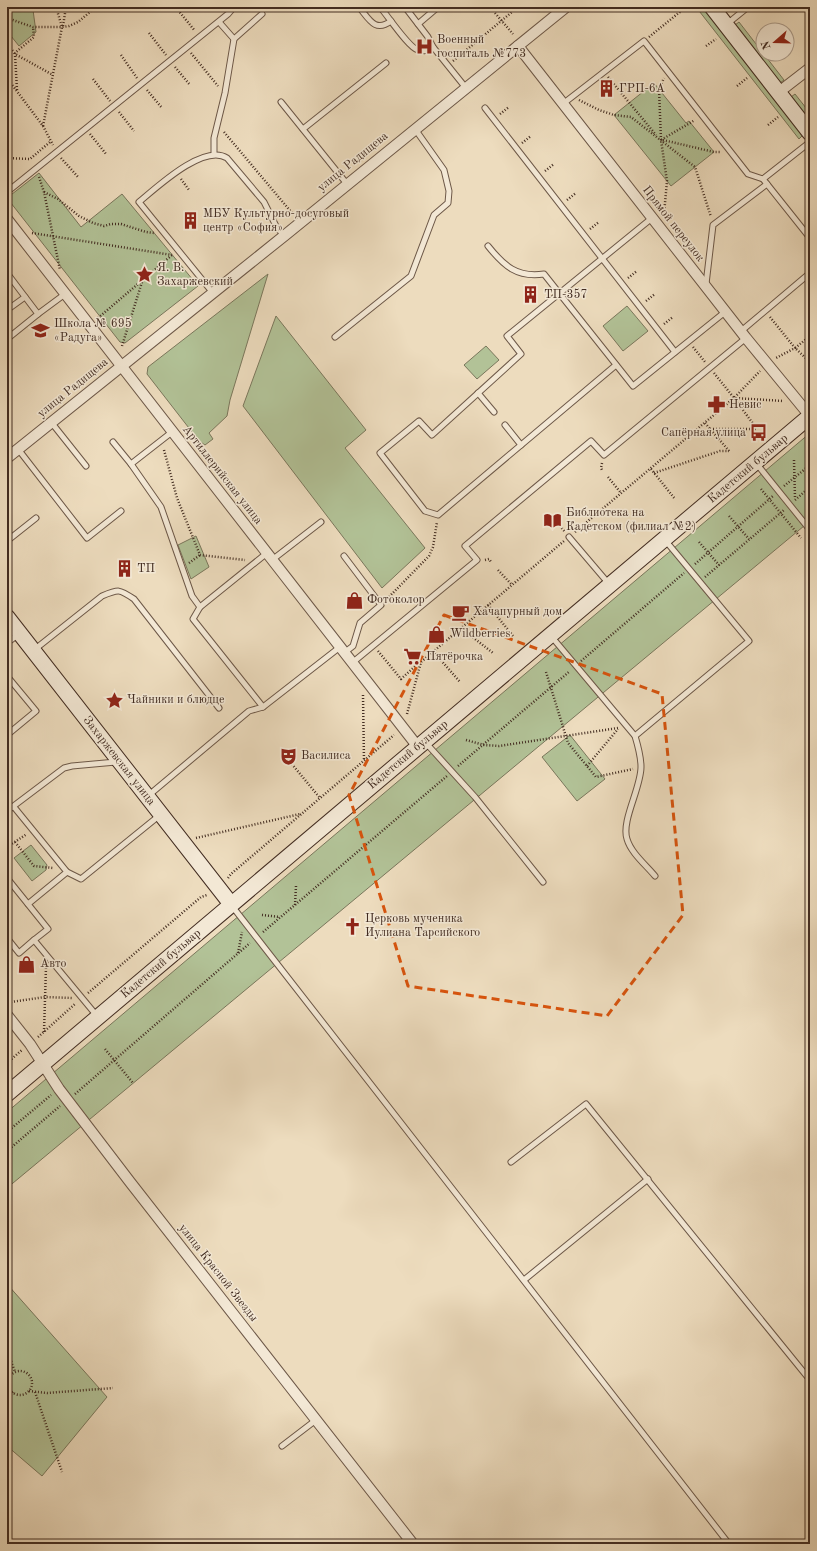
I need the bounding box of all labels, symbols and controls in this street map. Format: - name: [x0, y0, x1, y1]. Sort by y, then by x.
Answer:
- north arrow: [755, 22, 795, 62]
- place label: Военный госпиталь №773: [437, 34, 526, 60]
- hospital icon: Военный госпиталь №773: [414, 37, 434, 57]
- text: N: [760, 39, 774, 51]
- building icon: ГРП-6А: [596, 79, 616, 99]
- place label: ГРП-6А: [619, 83, 665, 95]
- street label: улица Радищева: [315, 130, 391, 194]
- street label: Прямой переулок: [640, 184, 706, 264]
- place label: МБУ Культурно-досуговый центр «София»: [203, 208, 349, 234]
- building icon: МБУ Культурно-досуговый центр «София»: [180, 211, 200, 231]
- place label: Я. В. Захаржевский: [157, 262, 233, 288]
- place icon: Я. В. Захаржевский: [134, 265, 154, 285]
- building icon: ТП-357: [521, 285, 541, 305]
- place label: ТП-357: [544, 288, 587, 301]
- place label: Школа № 695 «Радуга»: [54, 317, 132, 344]
- school or university icon: Школа № 695 «Радуга»: [31, 321, 51, 341]
- street label: улица Радищева: [35, 356, 111, 420]
- pharmacy icon: Невис: [706, 395, 726, 415]
- place label: Невис: [729, 399, 761, 411]
- street label: Артиллерийская улица: [180, 423, 264, 527]
- bus stop icon: Сапёрная улица: [749, 423, 769, 443]
- place label: Сапёрная улица: [661, 427, 746, 439]
- street label: Кадетский бульвар: [706, 432, 790, 506]
- place label: Библиотека на Кадетском (филиал №2): [566, 507, 696, 533]
- library icon: Библиотека на Кадетском (филиал №2): [543, 510, 563, 530]
- building icon: ТП: [114, 559, 134, 579]
- place label: ТП: [137, 563, 155, 575]
- shop icon: Фотоколор: [344, 590, 364, 610]
- place label: Фотоколор: [367, 594, 425, 606]
- cafe icon: Хачапурный дом: [450, 602, 470, 622]
- place label: Хачапурный дом: [473, 606, 562, 618]
- shop icon: Wildberries: [427, 624, 447, 644]
- place label: Wildberries: [450, 628, 511, 640]
- supermarket icon: Пятёрочка: [403, 647, 423, 667]
- place label: Пятёрочка: [426, 651, 483, 663]
- place icon: Чайники и блюдце: [104, 690, 124, 710]
- place label: Чайники и блюдце: [127, 694, 225, 706]
- street label: Захаржевская улица: [81, 714, 157, 808]
- street label: Кадетский бульвар: [366, 718, 450, 792]
- theatre icon: Василиса: [278, 746, 298, 766]
- place label: Василиса: [301, 750, 351, 762]
- place label: Церковь мученика Иулиана Тарсийского: [365, 913, 480, 939]
- church icon: Церковь мученика Иулиана Тарсийского: [342, 916, 362, 936]
- street label: Кадетский бульвар: [119, 927, 203, 1001]
- shop icon: Авто: [17, 954, 37, 974]
- place label: Авто: [40, 958, 67, 970]
- street label: улица Красной Звезды: [176, 1222, 260, 1324]

